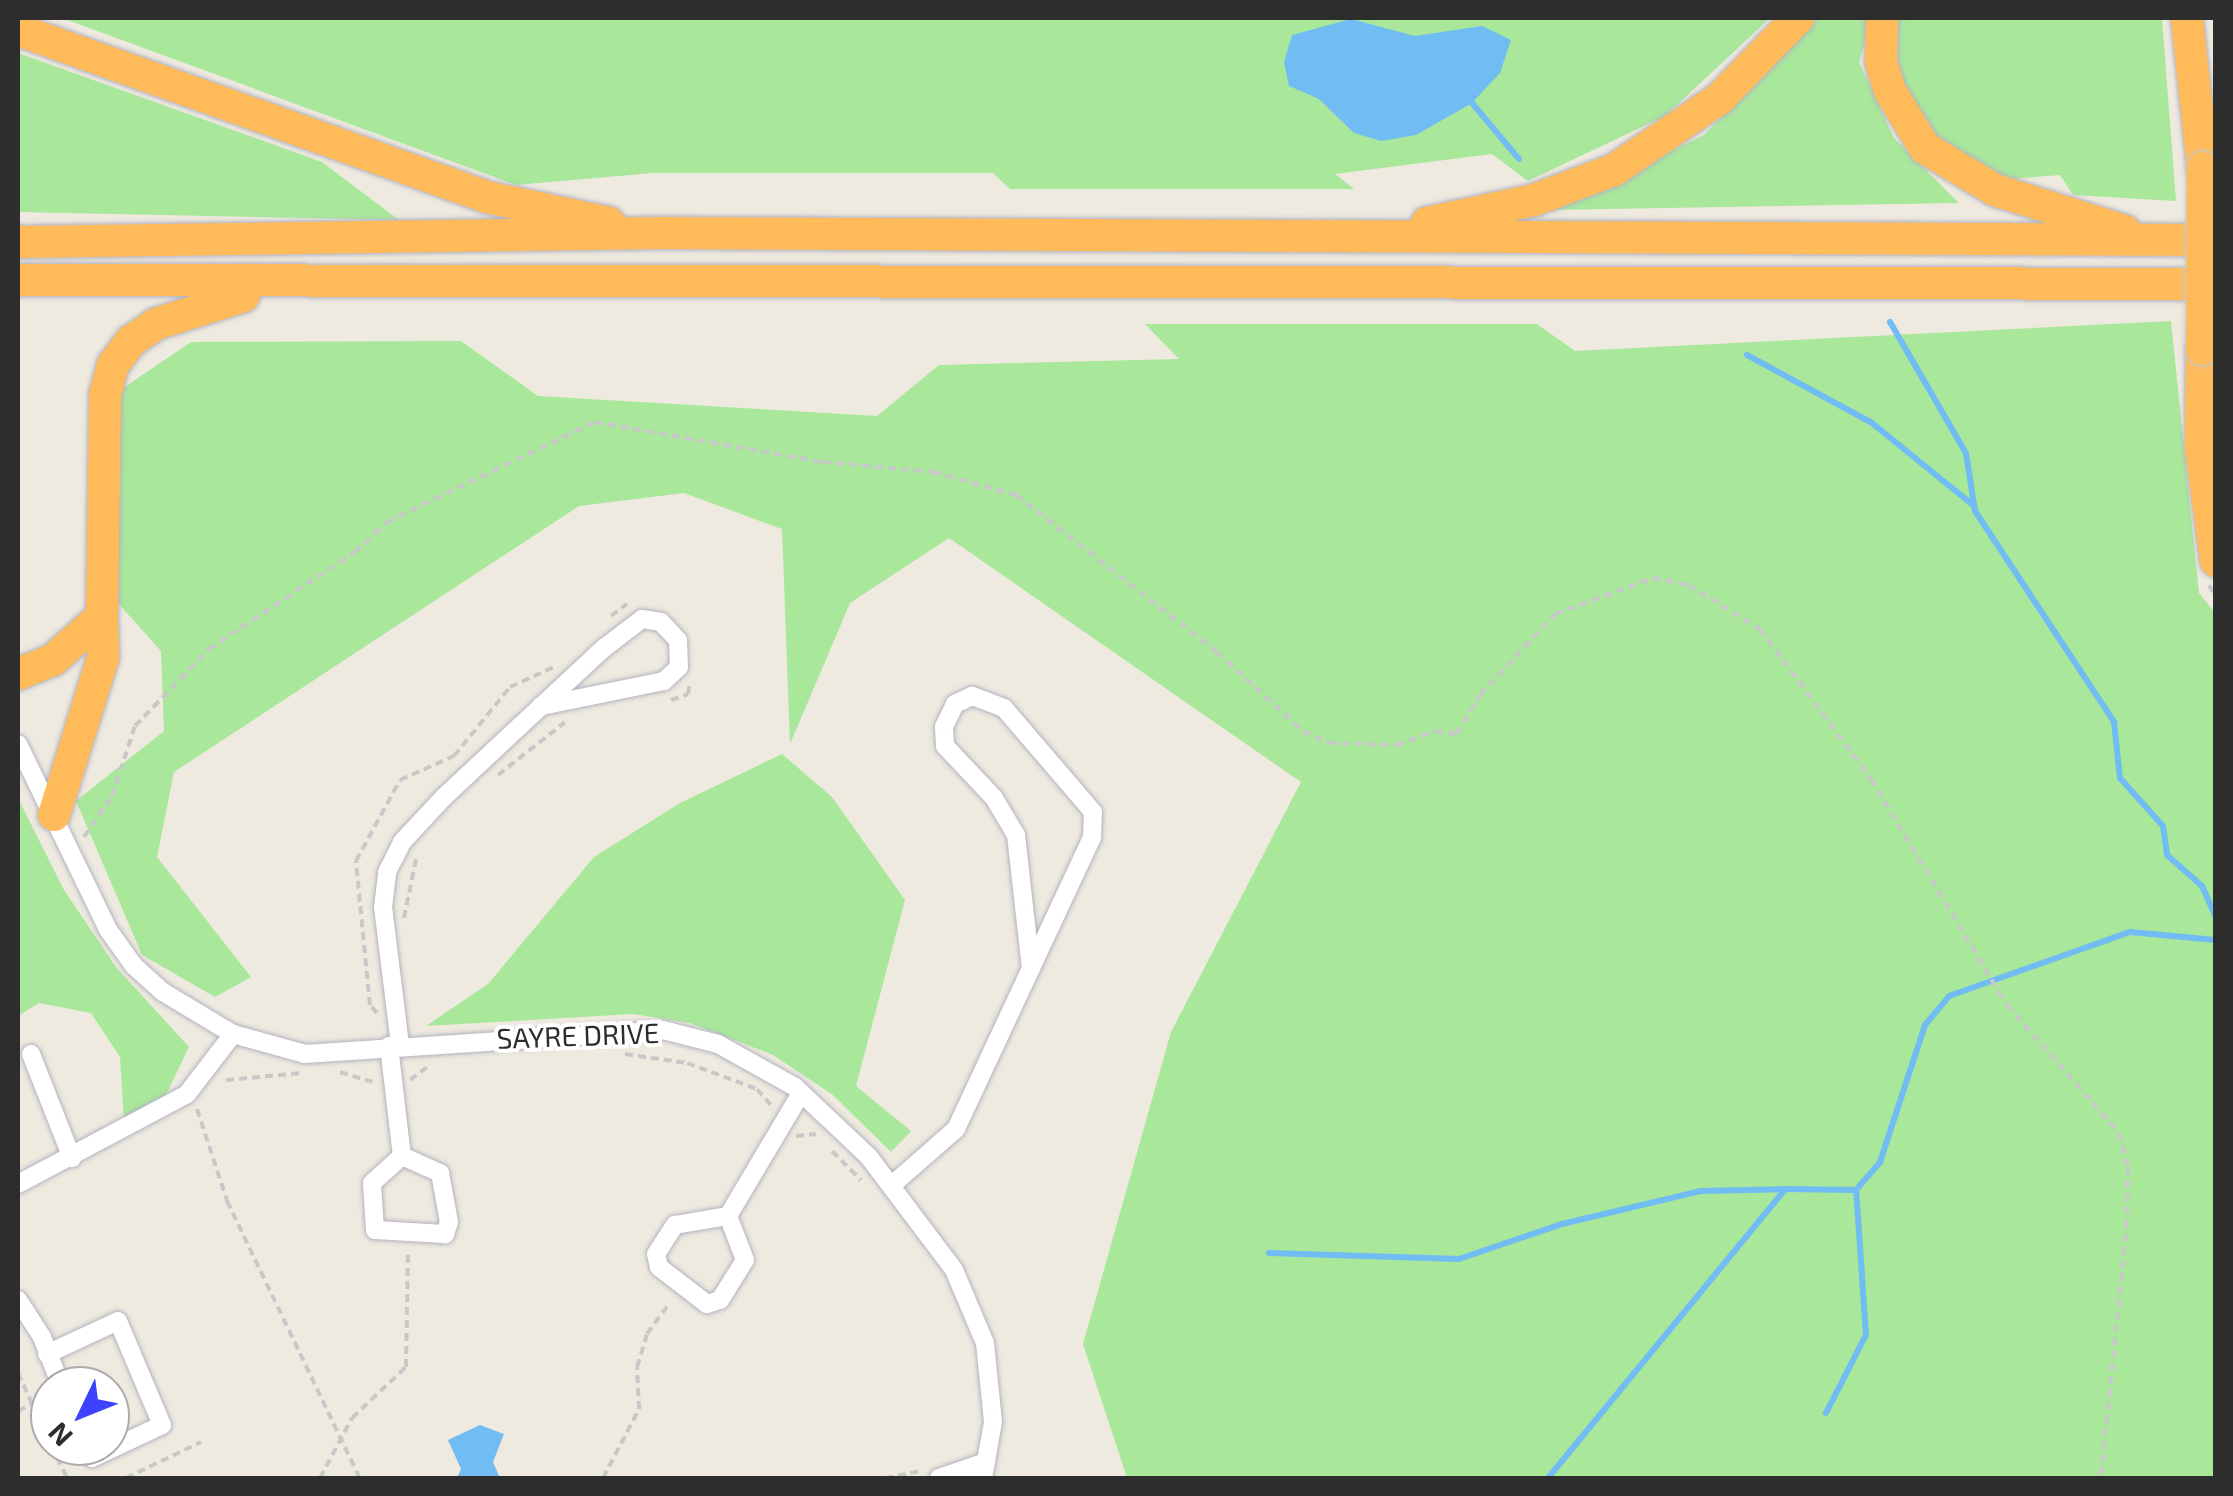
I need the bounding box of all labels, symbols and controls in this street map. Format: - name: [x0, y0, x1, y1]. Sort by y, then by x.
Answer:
- street label: SAYRE DRIVE: [496, 1015, 660, 1055]
- north arrow: [30, 1366, 130, 1466]
- text: N: [40, 1416, 79, 1454]

